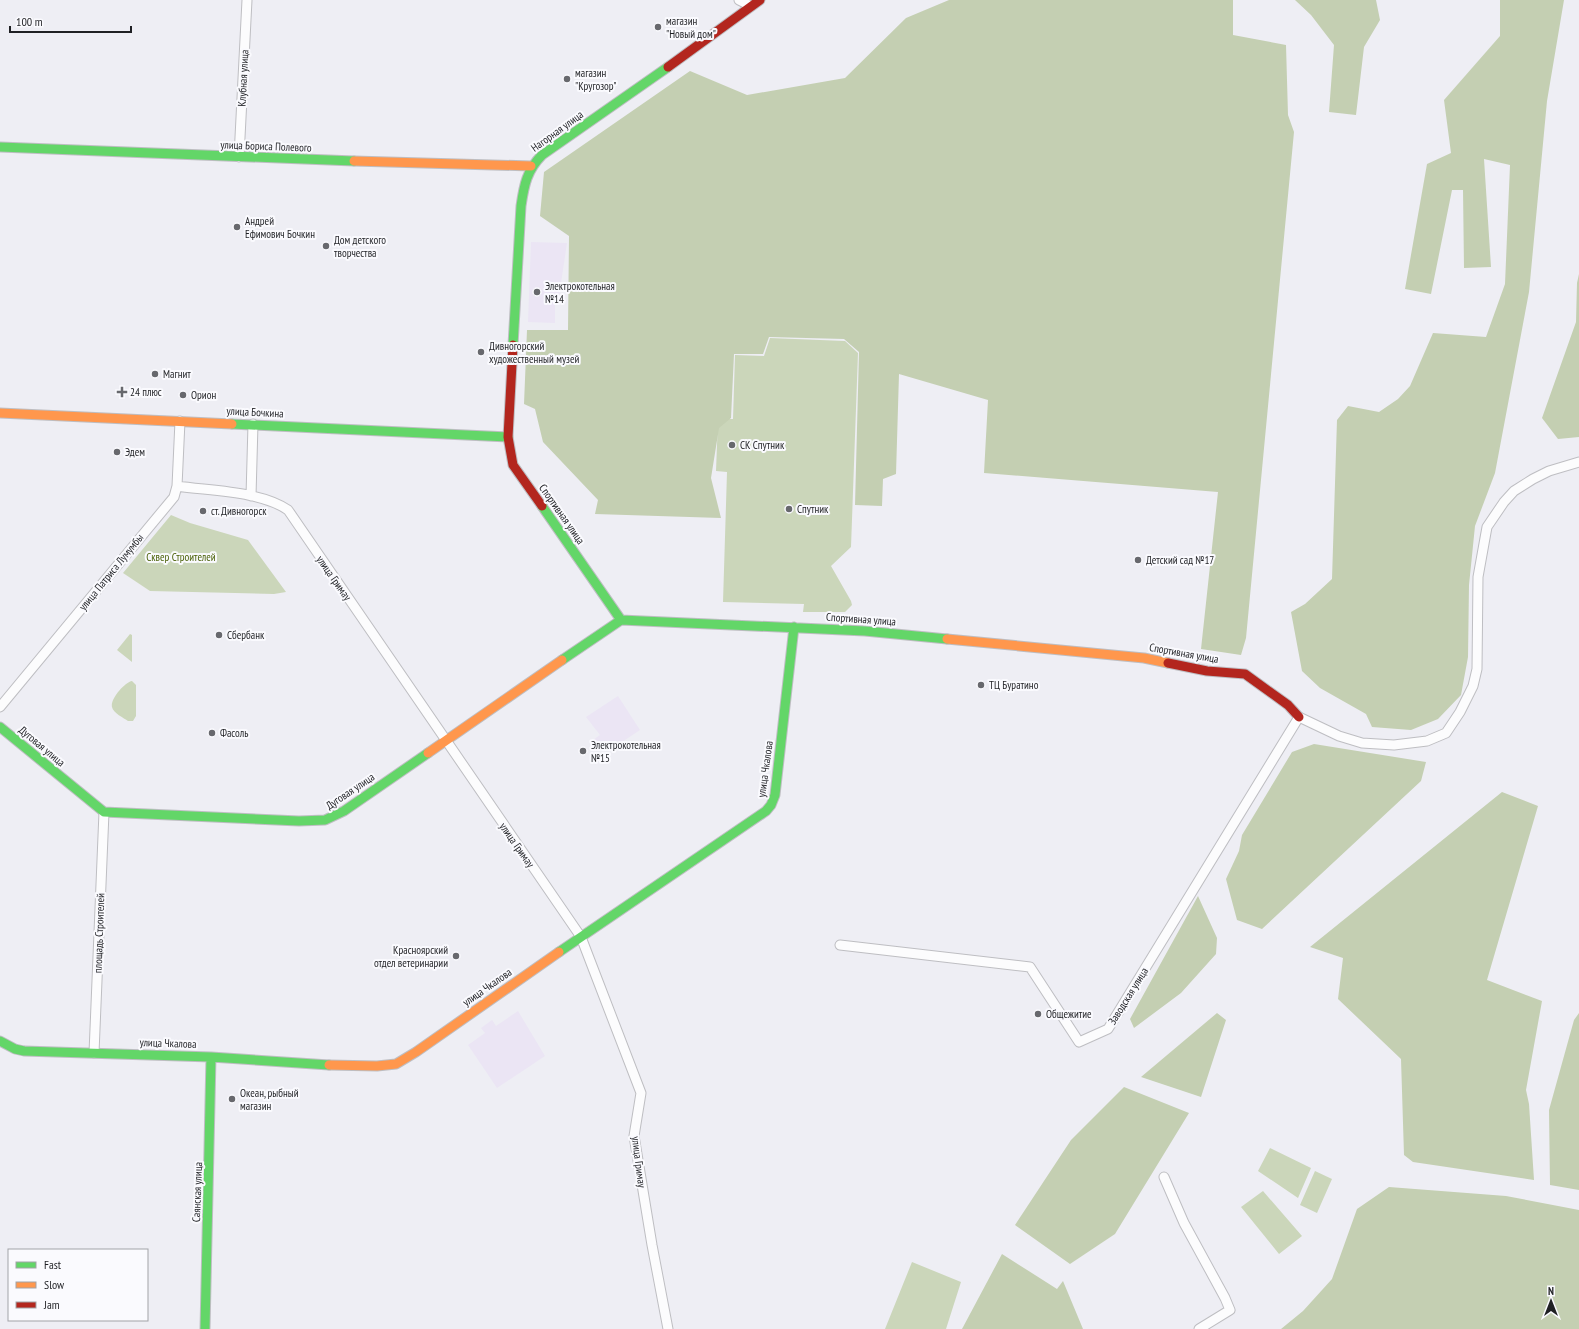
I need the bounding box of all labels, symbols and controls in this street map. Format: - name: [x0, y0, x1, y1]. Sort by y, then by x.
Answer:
- scale bar: [10, 8, 131, 34]
- text: 100 m: [16, 14, 43, 29]
- place label: магазин "Новый дом": [666, 14, 716, 41]
- marker: магазин "Новый дом": [653, 22, 663, 32]
- street label: Клубная улица: [235, 49, 251, 107]
- place label: магазин "Кругозор": [575, 66, 616, 93]
- marker: магазин "Кругозор": [562, 74, 572, 84]
- street label: Нагорная улица: [528, 107, 586, 155]
- street label: улица Бориса Полевого: [220, 137, 312, 155]
- place label: Андрей Ефимович Бочкин: [245, 214, 315, 241]
- marker: Андрей Ефимович Бочкин: [232, 222, 242, 232]
- place label: Дом детского творчества: [334, 233, 386, 260]
- marker: Дом детского творчества: [321, 241, 331, 251]
- place label: Электрокотельная №14: [545, 279, 615, 306]
- marker: Электрокотельная №14: [532, 287, 542, 297]
- place label: Дивногорский художественный музей: [489, 339, 579, 366]
- marker: Дивногорский художественный музей: [476, 347, 486, 357]
- place label: Магнит: [163, 367, 191, 381]
- marker: Магнит: [150, 369, 160, 379]
- place label: 24 плюс: [130, 385, 162, 399]
- marker: 24 плюс: [117, 387, 127, 397]
- place label: Орион: [191, 388, 216, 402]
- marker: Орион: [178, 390, 188, 400]
- street label: улица Бочкина: [226, 404, 284, 420]
- place label: СК Спутник: [740, 438, 785, 452]
- marker: СК Спутник: [727, 440, 737, 450]
- place label: Эдем: [125, 445, 145, 459]
- marker: Эдем: [112, 447, 122, 457]
- street label: Спортивная улица: [536, 481, 588, 547]
- place label: Спутник: [797, 502, 829, 516]
- place label: ст. Дивногорск: [211, 504, 267, 518]
- marker: Спутник: [784, 504, 794, 514]
- marker: ст. Дивногорск: [198, 506, 208, 516]
- street label: улица Патриса Лумумбы: [76, 531, 146, 613]
- park label: Сквер Строителей: [146, 550, 216, 564]
- street label: улица Гримау: [313, 553, 355, 604]
- place label: Детский сад №17: [1146, 553, 1214, 567]
- marker: Детский сад №17: [1133, 555, 1143, 565]
- street label: Спортивная улица: [825, 610, 897, 628]
- place label: Сбербанк: [227, 628, 265, 642]
- marker: Сбербанк: [214, 630, 224, 640]
- street label: Спортивная улица: [1148, 640, 1220, 666]
- place label: ТЦ Буратино: [989, 678, 1039, 692]
- marker: ТЦ Буратино: [976, 680, 986, 690]
- street label: Дуговая улица: [16, 723, 68, 769]
- place label: Фасоль: [220, 726, 248, 740]
- marker: Фасоль: [207, 728, 217, 738]
- place label: Электрокотельная №15: [591, 738, 661, 765]
- street label: улица Чкалова: [754, 740, 776, 798]
- marker: Электрокотельная №15: [578, 746, 588, 756]
- street label: Дуговая улица: [323, 770, 377, 812]
- street label: улица Гримау: [496, 820, 538, 871]
- street label: площадь Строителей: [91, 893, 107, 973]
- place label: Красноярский отдел ветеринарии: [374, 943, 448, 970]
- marker: Красноярский отдел ветеринарии: [451, 951, 461, 961]
- street label: улица Чкалова: [460, 965, 514, 1009]
- street label: Заводская улица: [1105, 965, 1151, 1027]
- place label: Общежитие: [1046, 1007, 1092, 1021]
- marker: Общежитие: [1033, 1009, 1043, 1019]
- street label: улица Чкалова: [139, 1035, 197, 1051]
- place label: Океан, рыбный магазин: [240, 1086, 299, 1113]
- marker: Океан, рыбный магазин: [227, 1094, 237, 1104]
- street label: улица Гримау: [629, 1135, 649, 1189]
- street label: Саянская улица: [189, 1162, 205, 1222]
- legend: [8, 1249, 148, 1321]
- text: Fast: [44, 1257, 62, 1272]
- text: Slow: [44, 1277, 65, 1292]
- north arrow: [1531, 1281, 1571, 1321]
- text: N: [1548, 1284, 1554, 1298]
- text: Jam: [43, 1297, 60, 1312]

